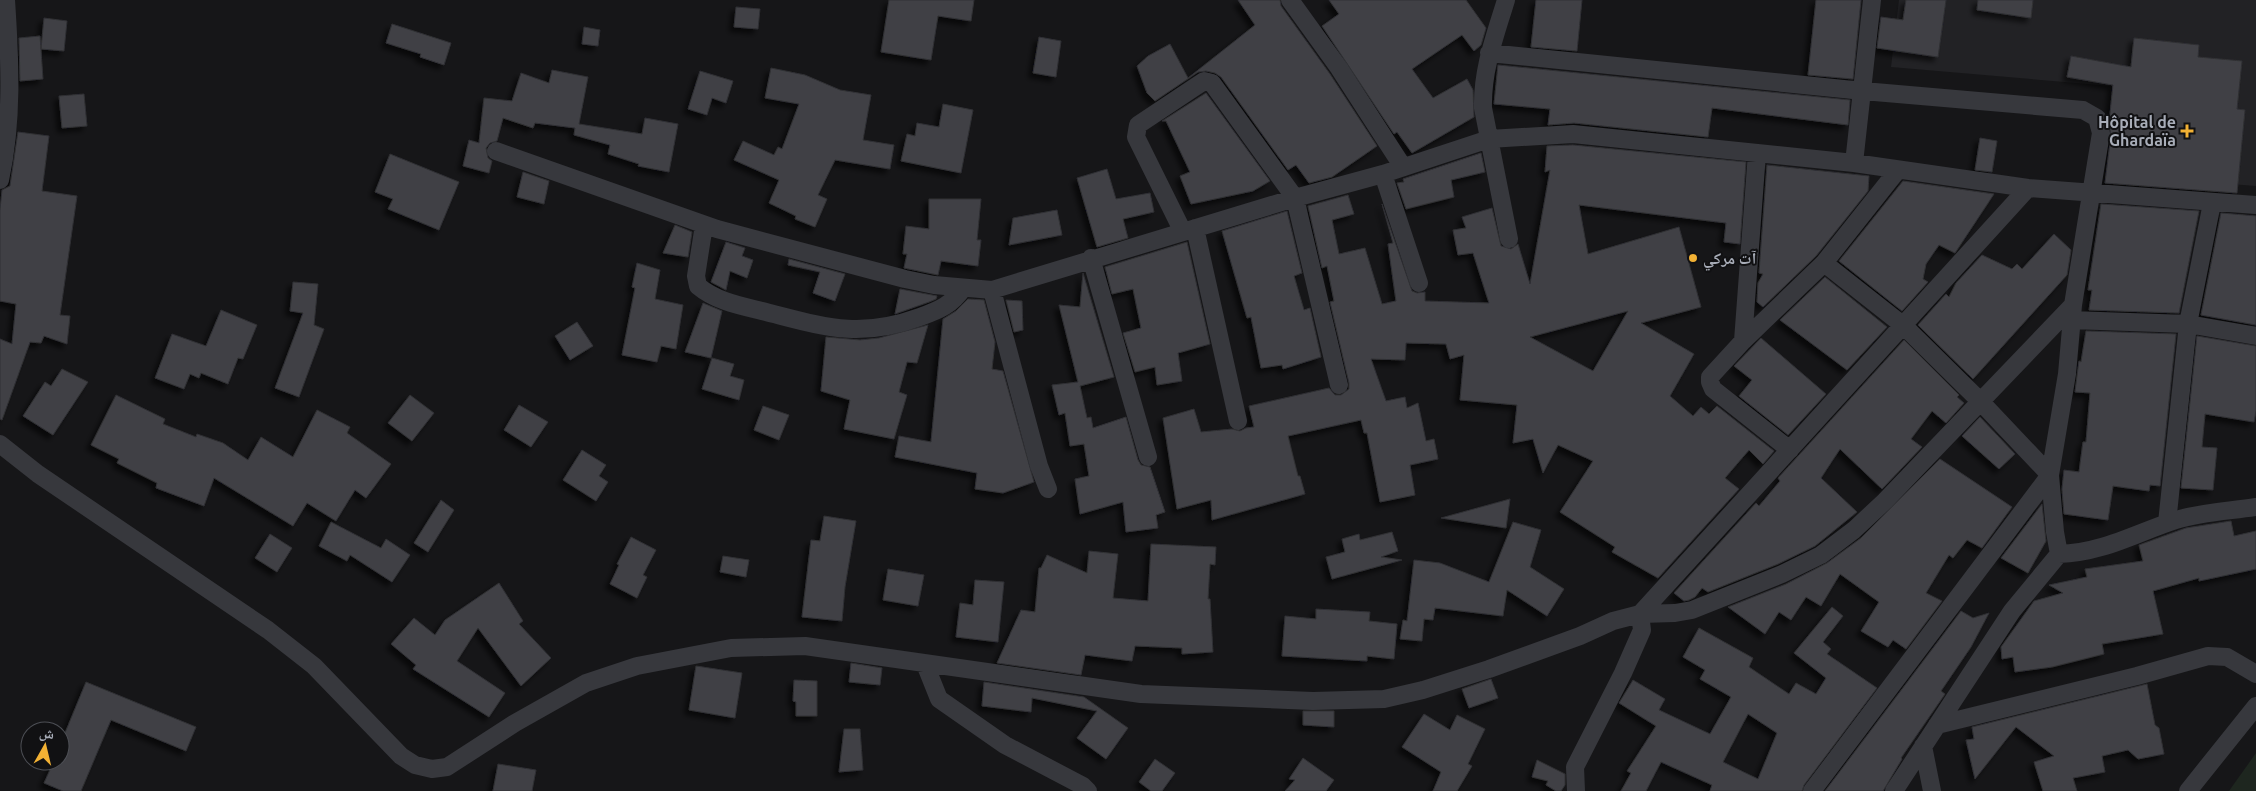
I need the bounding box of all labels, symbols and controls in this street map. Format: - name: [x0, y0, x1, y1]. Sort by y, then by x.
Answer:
- place label: Hôpital de Ghardaïa: [2098, 113, 2176, 149]
- marker: Hôpital de Ghardaïa: [2180, 124, 2194, 138]
- place label: آت مركي: [1703, 249, 1757, 271]
- marker: آت مركي: [1687, 252, 1699, 264]
- north arrow: [20, 721, 70, 771]
- text: ش: [38, 724, 55, 743]

